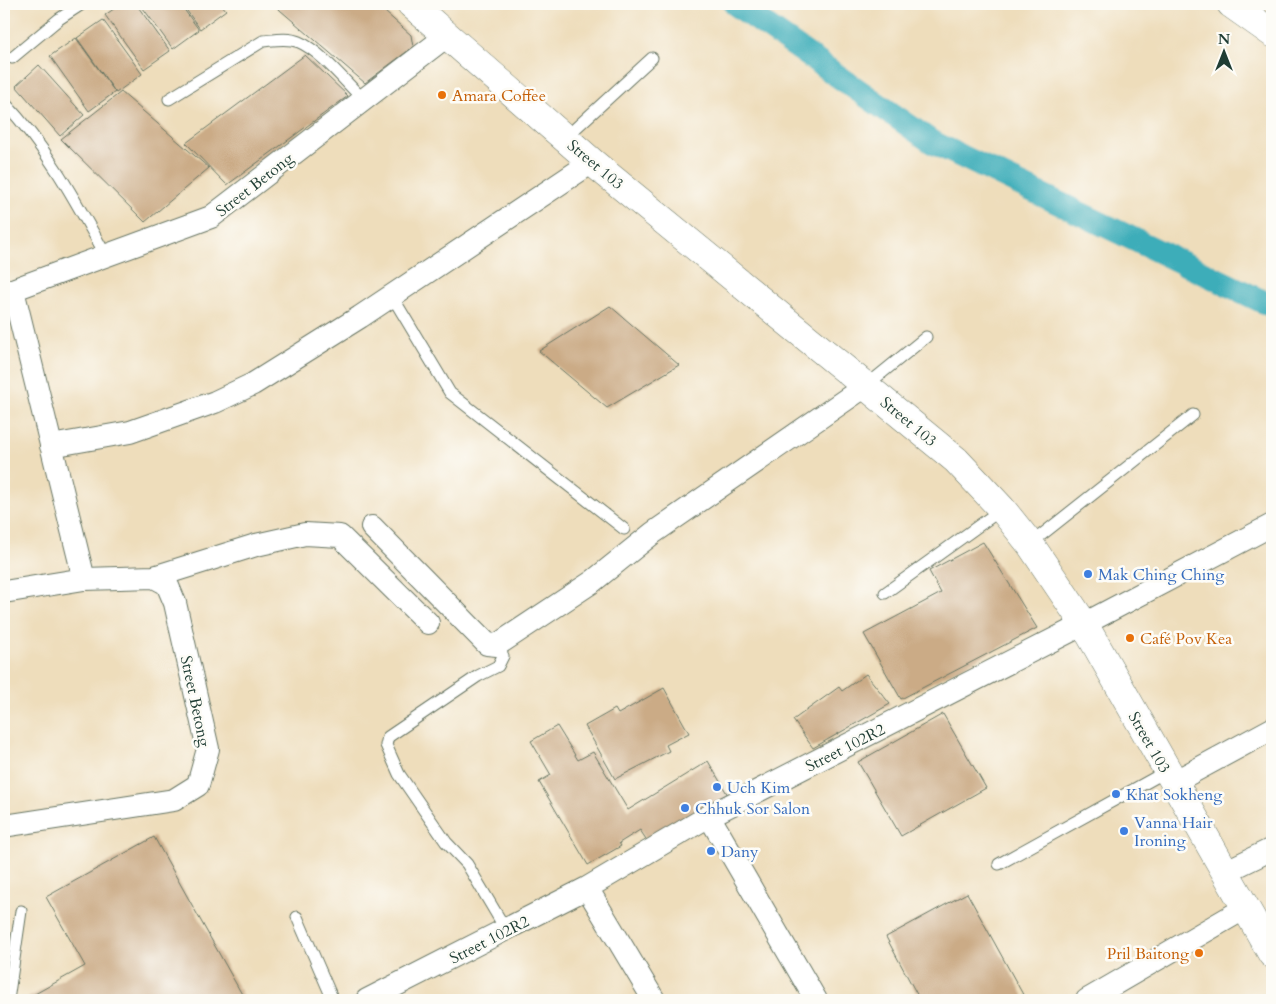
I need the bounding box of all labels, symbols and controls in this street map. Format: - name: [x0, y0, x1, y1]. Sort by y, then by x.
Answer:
- north arrow: [1198, 28, 1248, 78]
- text: N: [1218, 30, 1230, 49]
- place label: Amara Coffee: [452, 85, 546, 107]
- marker: Amara Coffee: [436, 89, 448, 101]
- street label: Street 103: [562, 135, 628, 195]
- street label: Street Betong: [211, 148, 298, 222]
- street label: Street 103: [875, 392, 941, 452]
- place label: Mak Ching Ching: [1098, 564, 1224, 586]
- marker: Mak Ching Ching: [1082, 568, 1094, 580]
- place label: Café Pov Kea: [1140, 628, 1232, 650]
- marker: Café Pov Kea: [1124, 632, 1136, 644]
- street label: Street Betong: [175, 654, 215, 749]
- street label: Street 103: [1123, 708, 1176, 777]
- street label: Street 102R2: [802, 718, 889, 777]
- place label: Uch Kim: [727, 777, 791, 799]
- marker: Uch Kim: [711, 781, 723, 793]
- place label: Khat Sokheng: [1126, 784, 1222, 806]
- marker: Khat Sokheng: [1110, 788, 1122, 800]
- place label: Chhuk Sor Salon: [695, 798, 810, 820]
- marker: Chhuk Sor Salon: [679, 802, 691, 814]
- place label: Vanna Hair Ironing: [1134, 812, 1213, 852]
- marker: Vanna Hair Ironing: [1118, 825, 1130, 837]
- place label: Dany: [721, 841, 759, 863]
- marker: Dany: [705, 845, 717, 857]
- street label: Street 102R2: [446, 910, 533, 969]
- place label: Pril Baitong: [1107, 943, 1189, 965]
- marker: Pril Baitong: [1193, 947, 1205, 959]

